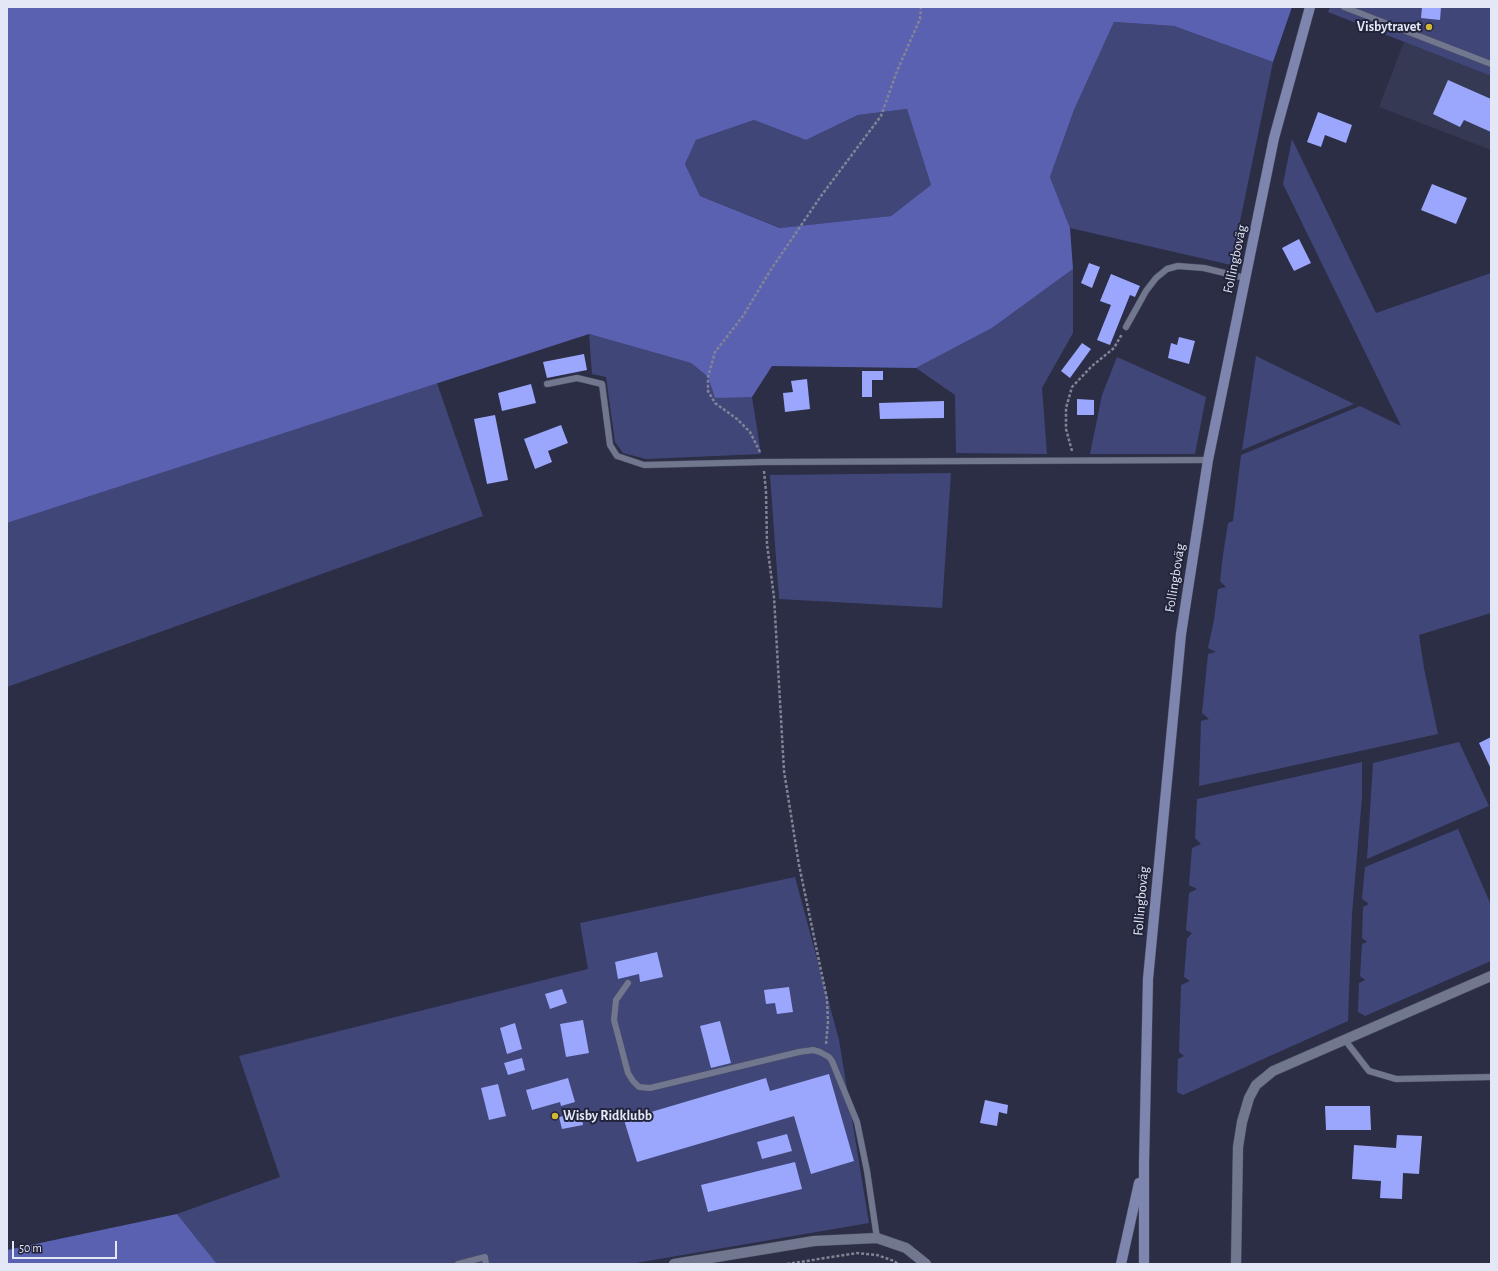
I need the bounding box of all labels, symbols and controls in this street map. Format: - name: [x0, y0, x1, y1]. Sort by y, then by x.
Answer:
- place label: Visbytravet: [1357, 19, 1421, 35]
- marker: Visbytravet: [1424, 22, 1434, 32]
- street label: Follingboväg: [1220, 223, 1250, 295]
- street label: Follingboväg: [1161, 542, 1189, 614]
- street label: Follingboväg: [1130, 866, 1152, 936]
- place label: Wisby Ridklubb: [563, 1108, 652, 1124]
- marker: Wisby Ridklubb: [550, 1111, 560, 1121]
- scale bar: [14, 1233, 119, 1259]
- text: 50 m: [19, 1242, 42, 1254]

